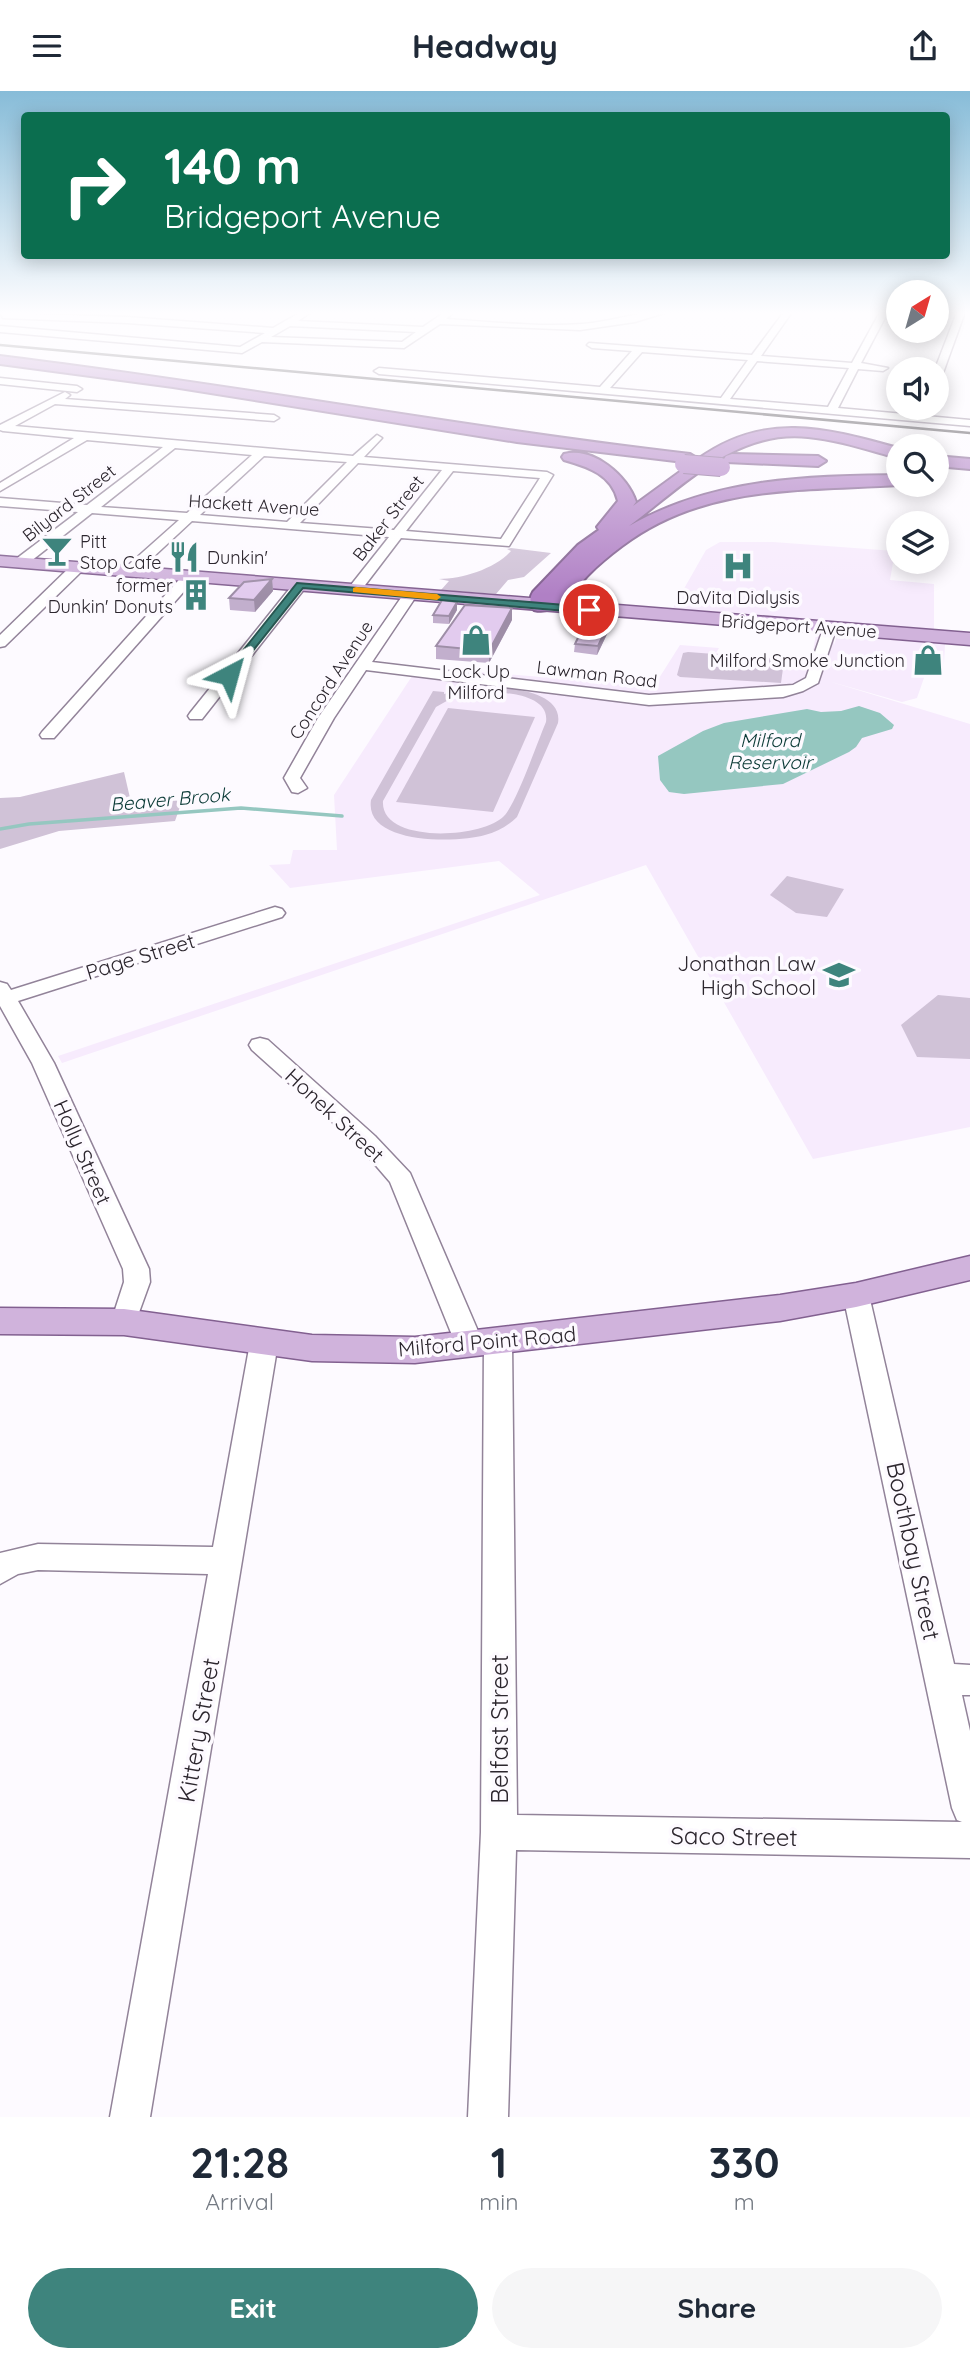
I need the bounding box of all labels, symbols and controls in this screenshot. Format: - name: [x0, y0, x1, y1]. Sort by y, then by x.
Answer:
- text: Headway: [412, 26, 558, 66]
- icon: menu: [28, 27, 66, 65]
- icon: share: [904, 27, 942, 65]
- text: 140 m: [164, 135, 301, 196]
- icon: right: [49, 140, 140, 231]
- text: Bridgeport Avenue: [164, 196, 441, 236]
- north arrow: [886, 280, 948, 343]
- map controls: [886, 280, 949, 574]
- button: sound: [886, 357, 949, 420]
- button: search: [886, 434, 949, 497]
- street label: Bilyard Street: [18, 459, 120, 547]
- street label: Baker Street: [347, 470, 429, 566]
- street label: Hackett Avenue: [188, 489, 320, 521]
- button: layers: [886, 511, 949, 574]
- place label: Pitt Stop Cafe: [80, 530, 161, 574]
- bar icon: Pitt Stop Cafe: [40, 534, 74, 568]
- restaurant icon: Dunkin': [167, 540, 201, 574]
- place label: Dunkin': [207, 546, 268, 569]
- hospital icon: DaVita Dialysis: [721, 549, 755, 583]
- place label: former Dunkin' Donuts: [48, 574, 173, 618]
- building icon: former Dunkin' Donuts: [179, 578, 213, 612]
- pin: [559, 580, 619, 640]
- place label: DaVita Dialysis: [676, 586, 800, 609]
- icon: arrive: [570, 591, 608, 629]
- street label: Bridgeport Avenue: [721, 609, 877, 643]
- street label: Concord Avenue: [284, 616, 378, 744]
- shop icon: Lock Up Milford: [459, 623, 493, 657]
- position arrow: [192, 638, 266, 712]
- shop icon: Milford Smoke Junction: [911, 643, 945, 677]
- place label: Milford Smoke Junction: [710, 649, 905, 672]
- street label: Lawman Road: [535, 655, 659, 693]
- place label: Lock Up Milford: [442, 660, 510, 704]
- water label: Milford Reservoir: [728, 728, 815, 774]
- water label: Beaver Brook: [109, 782, 233, 816]
- street label: Page Street: [82, 927, 198, 985]
- place label: Jonathan Law High School: [677, 950, 816, 1000]
- school or university icon: Jonathan Law High School: [822, 958, 856, 992]
- street label: Honek Street: [280, 1062, 390, 1168]
- street label: Holly Street: [48, 1095, 118, 1209]
- street label: Milford Point Road: [397, 1320, 577, 1362]
- street label: Boothbay Street: [880, 1459, 948, 1643]
- street label: Belfast Street: [484, 1654, 514, 1804]
- street label: Kittery Street: [171, 1655, 225, 1805]
- street label: Saco Street: [670, 1820, 798, 1852]
- text: 21:28: [190, 2136, 289, 2189]
- text: 1: [491, 2136, 507, 2189]
- text: 330: [709, 2136, 780, 2189]
- text: Arrival: [205, 2187, 274, 2216]
- text: min: [479, 2187, 518, 2216]
- text: m: [734, 2187, 755, 2216]
- button: Exit: [28, 2268, 478, 2348]
- button: Share: [492, 2268, 942, 2348]

